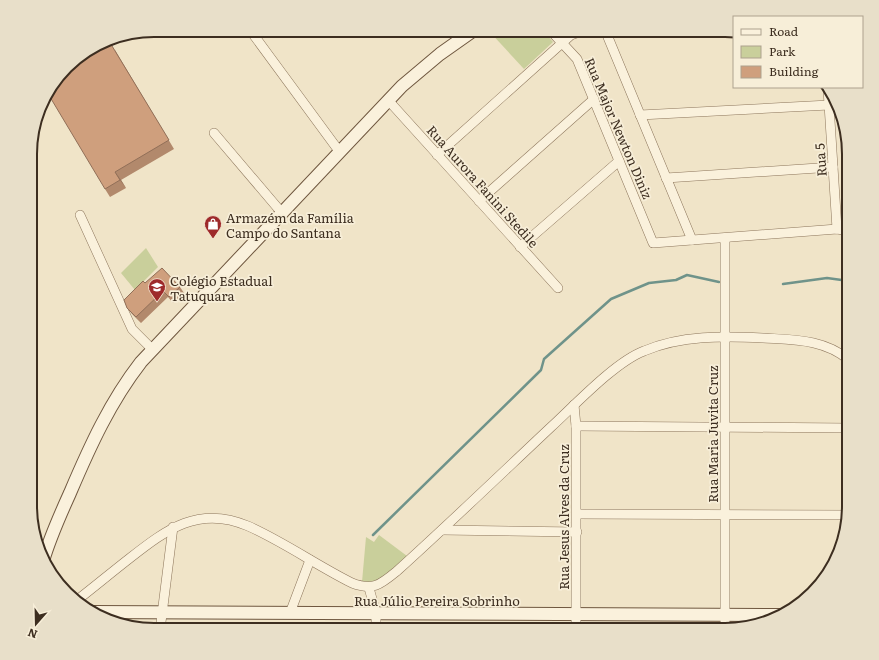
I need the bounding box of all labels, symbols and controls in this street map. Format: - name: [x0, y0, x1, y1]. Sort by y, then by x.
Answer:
- legend: [733, 16, 863, 88]
- text: Road: [769, 22, 799, 40]
- text: Park: [769, 42, 796, 60]
- street label: Rua Major Newton Diniz: [581, 54, 657, 202]
- text: Building: [769, 62, 819, 80]
- street label: Rua Aurora Fanini Stedile: [423, 121, 543, 252]
- street label: Rua 5: [809, 142, 831, 177]
- place label: Armazém da Família Campo do Santana: [226, 208, 354, 242]
- shop icon: Armazém da Família Campo do Santana: [203, 214, 223, 239]
- place label: Colégio Estadual Tatuquara: [170, 271, 273, 305]
- school or university icon: Colégio Estadual Tatuquara: [147, 277, 167, 302]
- street label: Rua Maria Juvita Cruz: [703, 365, 722, 503]
- street label: Rua Jesus Alves da Cruz: [554, 444, 573, 590]
- street label: Rua Júlio Pereira Sobrinho: [354, 591, 520, 610]
- north arrow: [16, 604, 56, 644]
- text: N: [25, 625, 39, 643]

